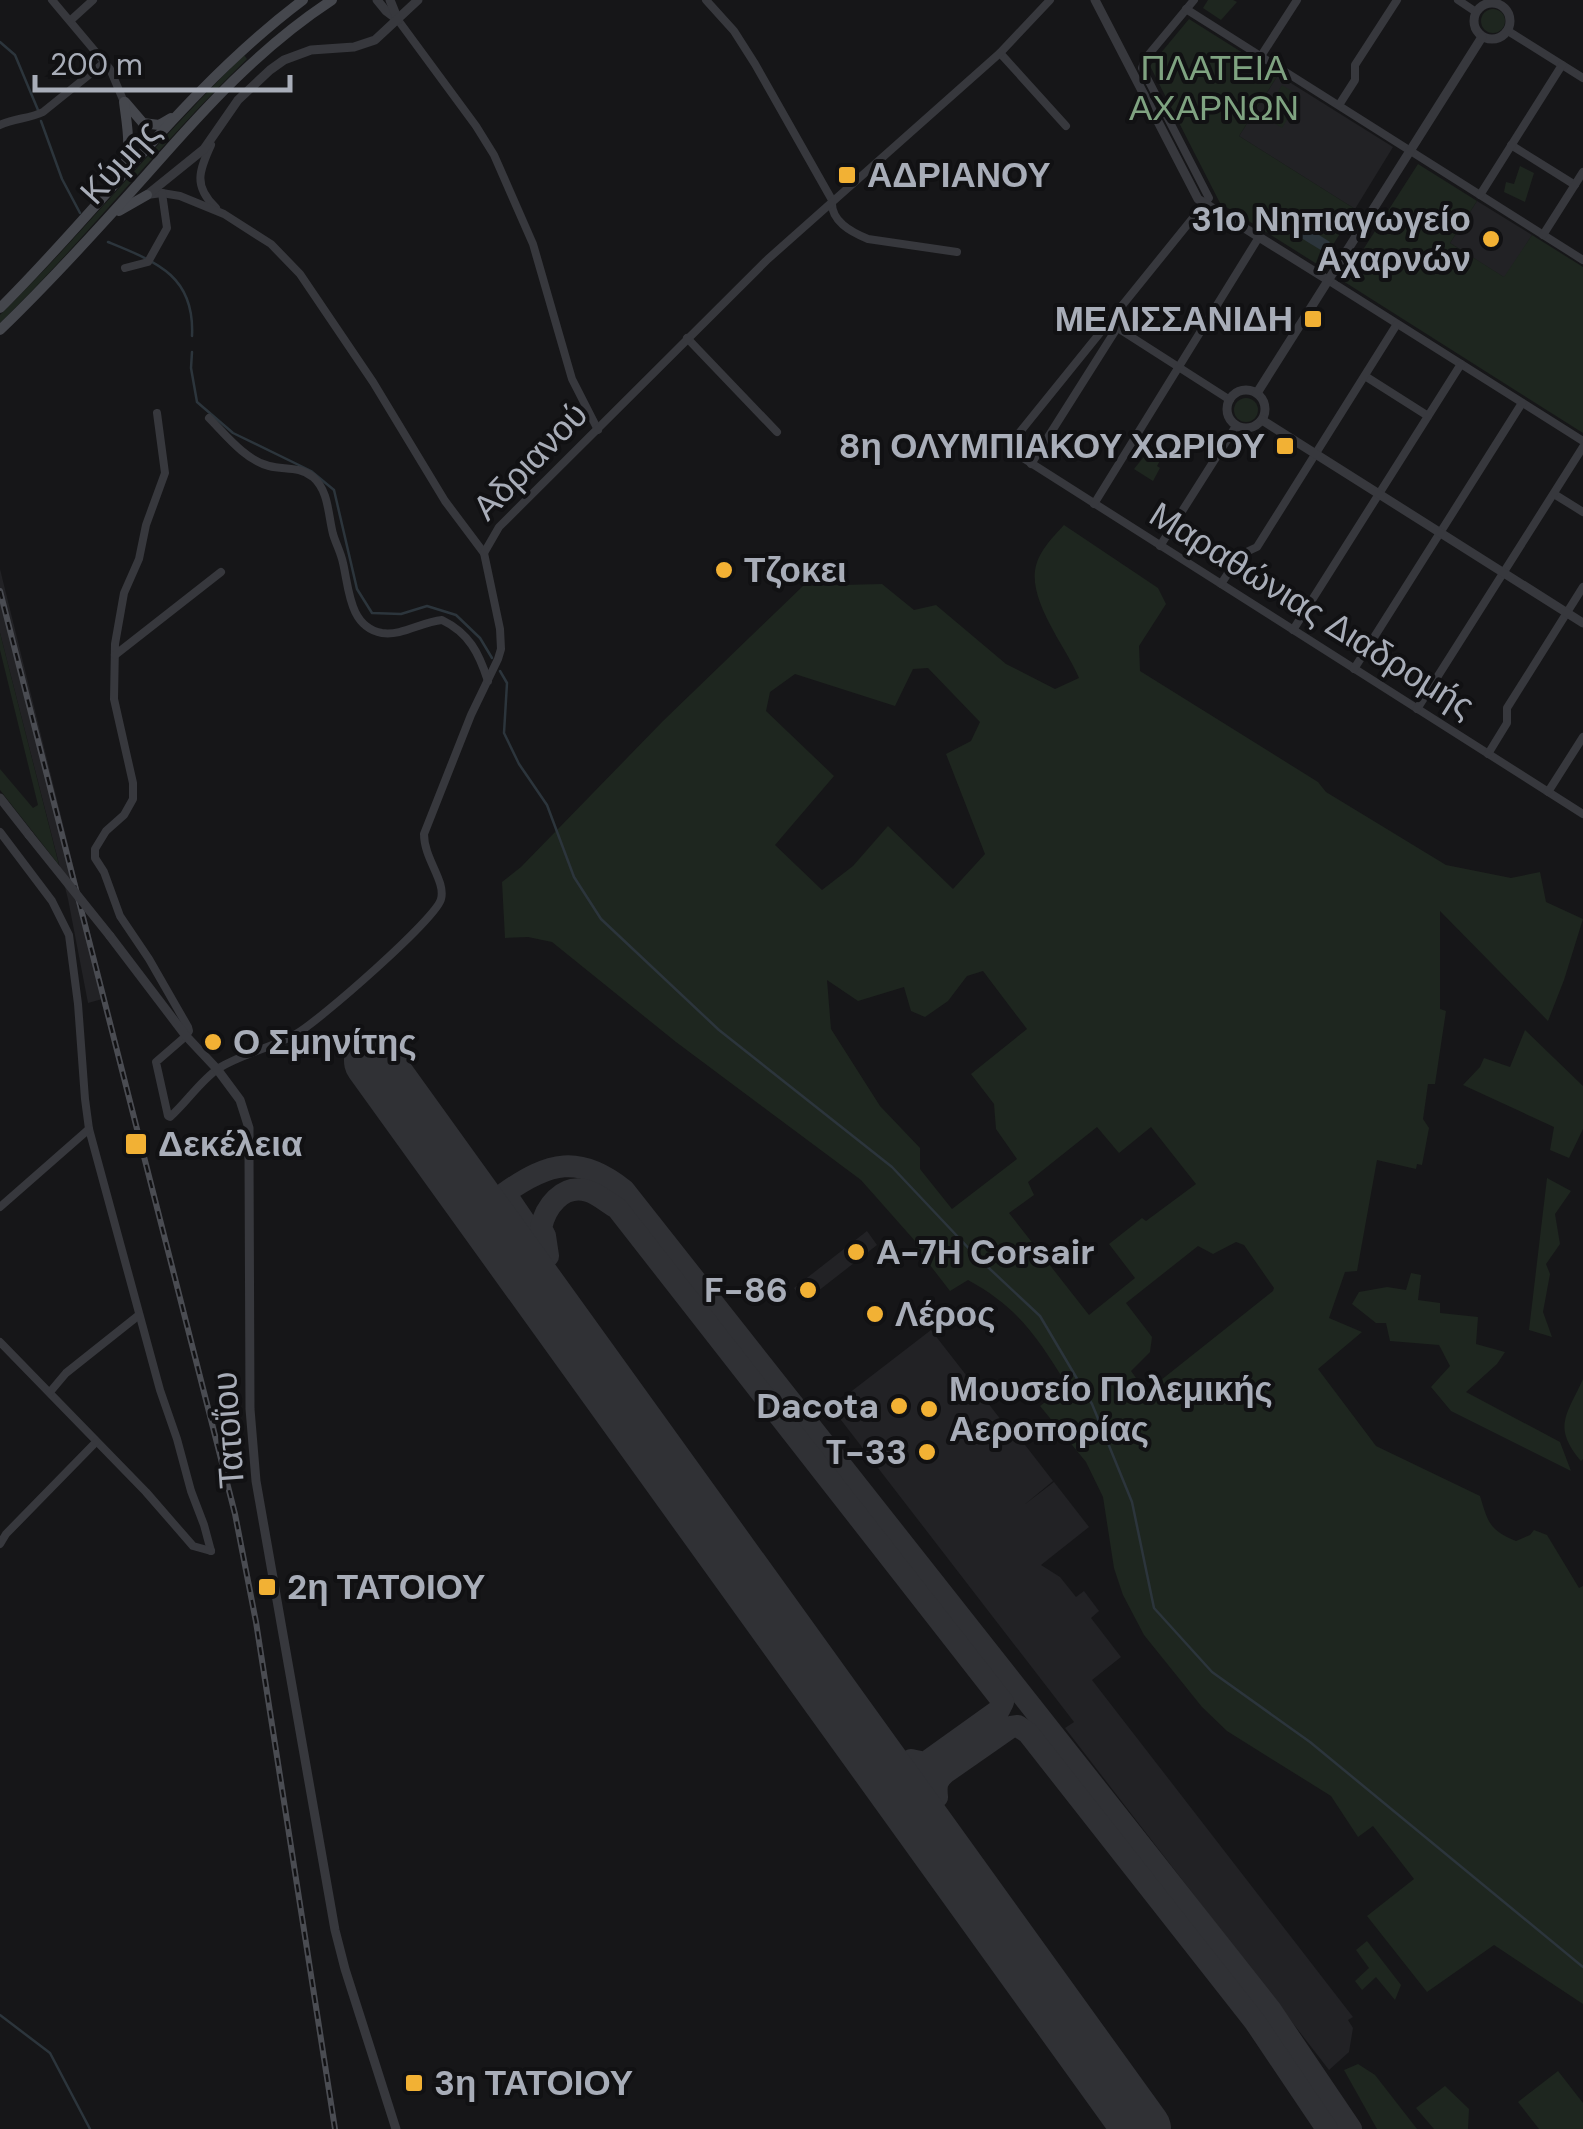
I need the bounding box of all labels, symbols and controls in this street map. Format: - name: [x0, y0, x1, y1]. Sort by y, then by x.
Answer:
- scale bar: [35, 30, 290, 92]
- text: 200 m: [50, 45, 143, 84]
- park label: ΠΛΑΤΕΙΑ ΑΧΑΡΝΩΝ: [1129, 45, 1299, 131]
- street label: Κύμης: [70, 110, 170, 214]
- place label: ΑΔΡΙΑΝΟΥ: [867, 152, 1051, 198]
- marker: ΑΔΡΙΑΝΟΥ: [836, 164, 858, 186]
- place label: 31ο Νηπιαγωγείο Αχαρνών: [1191, 196, 1471, 282]
- marker: 31ο Νηπιαγωγείο Αχαρνών: [1480, 228, 1502, 250]
- place label: ΜΕΛΙΣΣΑΝΙΔΗ: [1055, 296, 1293, 342]
- marker: ΜΕΛΙΣΣΑΝΙΔΗ: [1302, 308, 1324, 330]
- street label: Αδριανού: [462, 392, 598, 530]
- place label: 8η ΟΛΥΜΠΙΑΚΟΥ ΧΩΡΙΟΥ: [838, 423, 1265, 469]
- marker: 8η ΟΛΥΜΠΙΑΚΟΥ ΧΩΡΙΟΥ: [1274, 435, 1296, 457]
- street label: Μαραθώνιας Διαδρομής: [1141, 491, 1483, 729]
- place label: Τζοκει: [744, 547, 847, 593]
- marker: Τζοκει: [713, 559, 735, 581]
- place label: Ο Σμηνίτης: [233, 1019, 417, 1065]
- marker: Ο Σμηνίτης: [202, 1031, 224, 1053]
- place label: Δεκέλεια: [158, 1121, 303, 1167]
- marker: Δεκέλεια: [123, 1131, 149, 1157]
- place label: A-7H Corsair: [876, 1229, 1095, 1275]
- marker: A-7H Corsair: [845, 1241, 867, 1263]
- place label: F-86: [704, 1267, 788, 1313]
- marker: F-86: [797, 1279, 819, 1301]
- place label: Λέρος: [895, 1291, 995, 1337]
- marker: Λέρος: [864, 1303, 886, 1325]
- place label: Μουσείο Πολεμικής Αεροπορίας: [949, 1366, 1273, 1452]
- street label: Τατοΐου: [201, 1370, 255, 1490]
- place label: Dacota: [756, 1383, 879, 1429]
- marker: Dacota: [888, 1395, 910, 1417]
- marker: Μουσείο Πολεμικής Αεροπορίας: [918, 1398, 940, 1420]
- place label: T-33: [825, 1429, 907, 1475]
- marker: T-33: [916, 1441, 938, 1463]
- place label: 2η ΤΑΤΟΙΟΥ: [287, 1564, 485, 1610]
- marker: 2η ΤΑΤΟΙΟΥ: [256, 1576, 278, 1598]
- place label: 3η ΤΑΤΟΙΟΥ: [434, 2060, 633, 2106]
- marker: 3η ΤΑΤΟΙΟΥ: [403, 2072, 425, 2094]

